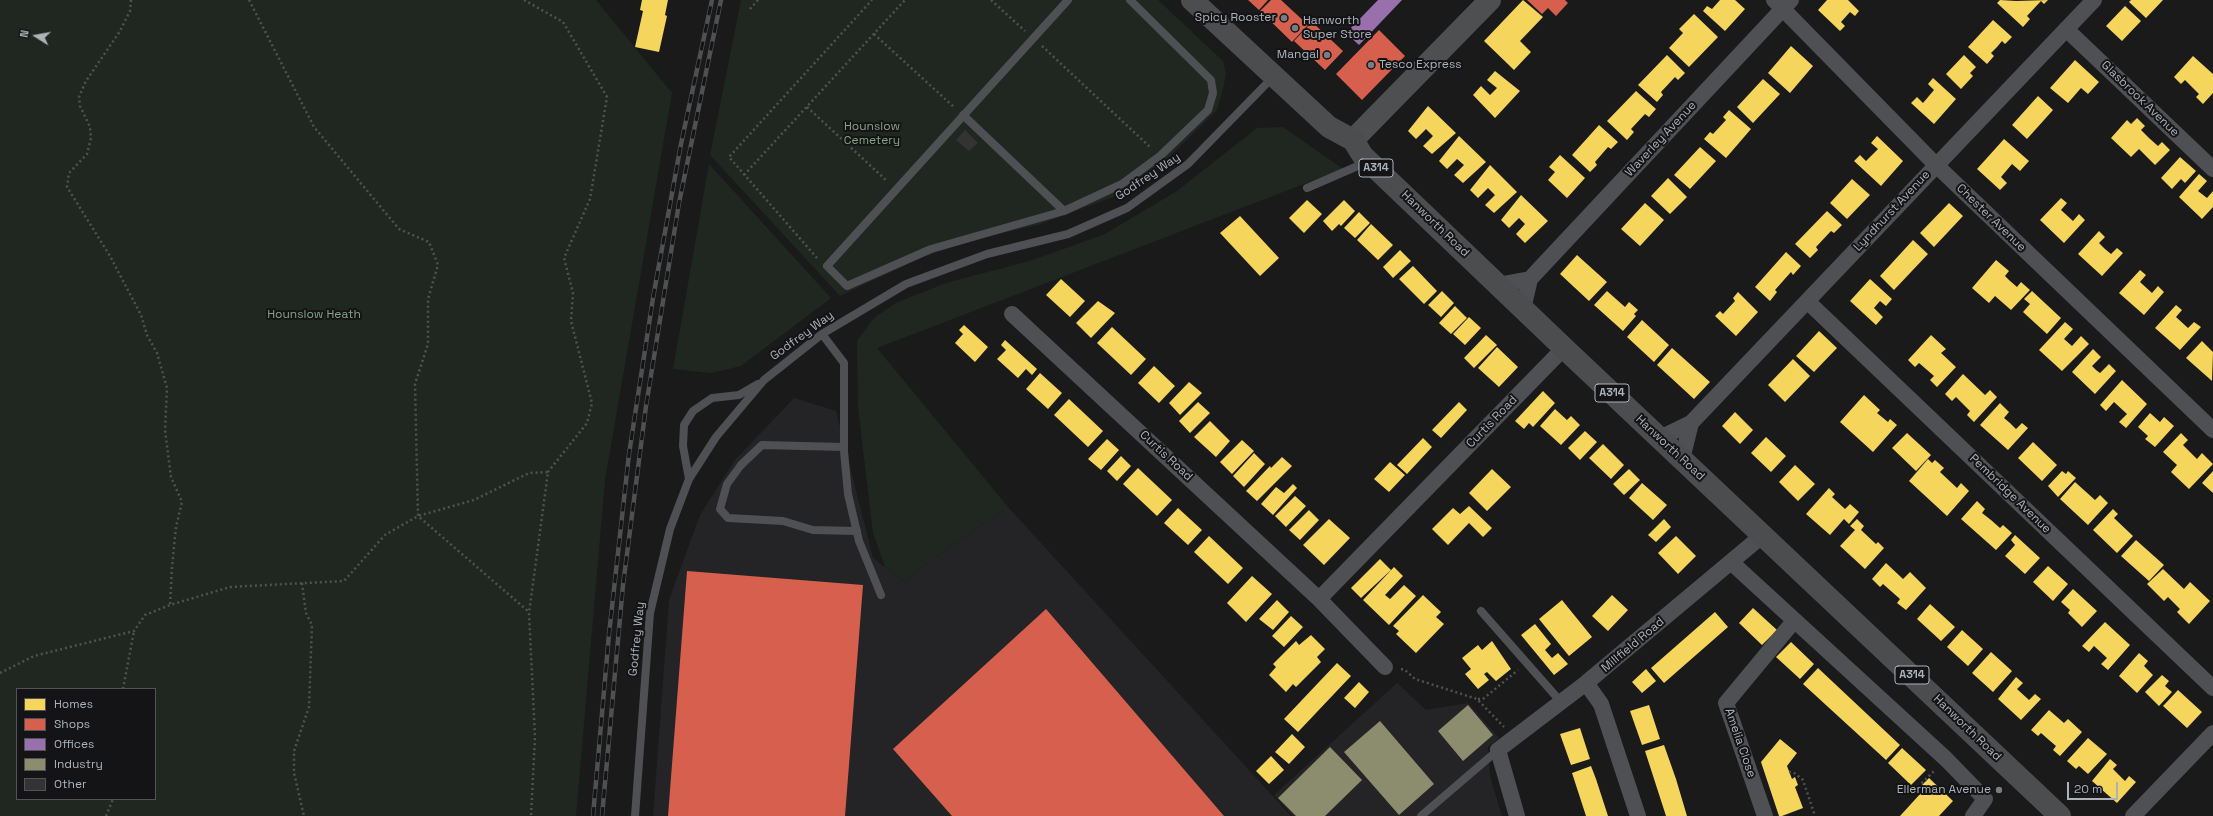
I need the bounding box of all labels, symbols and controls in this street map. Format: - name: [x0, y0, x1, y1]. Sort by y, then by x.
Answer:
- place label: Spicy Rooster: [1195, 11, 1276, 25]
- marker: Spicy Rooster: [1279, 13, 1289, 23]
- place label: Hanworth Super Store: [1303, 14, 1372, 42]
- north arrow: [16, 16, 56, 56]
- marker: Hanworth Super Store: [1290, 23, 1300, 33]
- text: N: [17, 29, 32, 39]
- place label: Mangal: [1277, 48, 1319, 62]
- marker: Mangal: [1322, 50, 1332, 60]
- place label: Tesco Express: [1379, 58, 1462, 72]
- street label: Glasbrook Avenue: [2098, 58, 2182, 140]
- marker: Tesco Express: [1366, 60, 1376, 70]
- street label: Waverley Avenue: [1622, 98, 1700, 180]
- park label: Hounslow Cemetery: [844, 120, 900, 148]
- street label: Godfrey Way: [1113, 150, 1183, 204]
- road number: A314: [1359, 159, 1393, 177]
- street label: Lyndhurst Avenue: [1851, 168, 1933, 254]
- street label: Chester Avenue: [1953, 181, 2029, 255]
- street label: Hanworth Road: [1398, 188, 1472, 260]
- park label: Hounslow Heath: [267, 308, 361, 322]
- street label: Godfrey Way: [768, 308, 836, 364]
- road number: A314: [1595, 384, 1629, 402]
- street label: Curtis Road: [1464, 393, 1520, 451]
- street label: Hanworth Road: [1633, 412, 1707, 484]
- street label: Curtis Road: [1137, 428, 1195, 484]
- street label: Pembridge Avenue: [1966, 451, 2054, 537]
- street label: Godfrey Way: [626, 601, 648, 677]
- street label: Millfield Road: [1599, 615, 1667, 675]
- road number: A314: [1895, 666, 1929, 684]
- legend: [16, 688, 156, 800]
- street label: Hanworth Road: [1930, 692, 2004, 764]
- text: Homes: [54, 696, 93, 712]
- street label: Amelia Close: [1721, 706, 1759, 780]
- text: Shops: [54, 716, 90, 732]
- text: Offices: [54, 736, 94, 752]
- text: Industry: [54, 756, 103, 772]
- scale bar: [2069, 774, 2120, 800]
- text: Other: [54, 776, 87, 792]
- text: 20 m: [2074, 781, 2102, 797]
- place label: Ellerman Avenue: [1897, 783, 1991, 797]
- marker: Ellerman Avenue: [1994, 785, 2004, 795]

